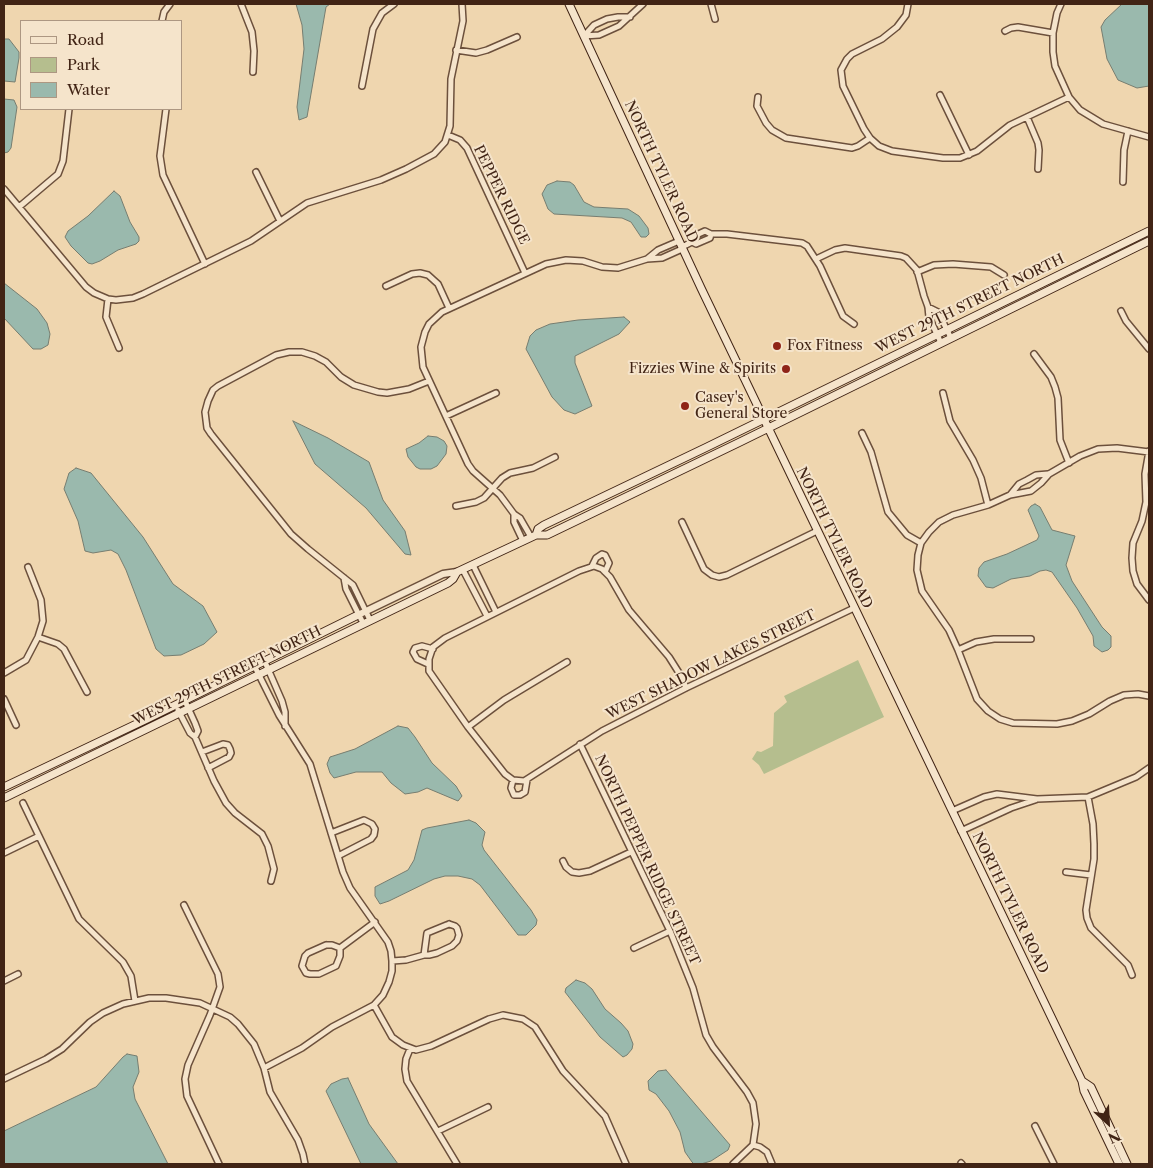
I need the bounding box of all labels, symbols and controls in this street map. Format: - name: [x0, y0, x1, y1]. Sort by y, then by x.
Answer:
- legend: [20, 20, 182, 110]
- text: Road: [67, 30, 104, 49]
- text: Park: [67, 55, 100, 74]
- text: Water: [67, 80, 110, 99]
- street label: NORTH TYLER ROAD: [621, 98, 701, 246]
- street label: PEPPER RIDGE: [470, 143, 532, 247]
- street label: WEST 29TH STREET NORTH: [873, 251, 1067, 357]
- place label: Fox Fitness: [787, 338, 863, 354]
- marker: Fox Fitness: [771, 340, 783, 352]
- place label: Fizzies Wine & Spirits: [629, 361, 776, 377]
- marker: Fizzies Wine & Spirits: [780, 363, 792, 375]
- place label: Casey's General Store: [695, 390, 787, 422]
- marker: Casey's General Store: [679, 400, 691, 412]
- street label: NORTH TYLER ROAD: [792, 465, 876, 611]
- street label: WEST SHADOW LAKES STREET: [603, 607, 819, 723]
- street label: WEST 29TH STREET NORTH: [130, 623, 324, 729]
- street label: NORTH PEPPER RIDGE STREET: [591, 752, 703, 968]
- street label: NORTH TYLER ROAD: [968, 830, 1052, 976]
- north arrow: [1083, 1098, 1133, 1148]
- text: N: [1105, 1126, 1124, 1147]

